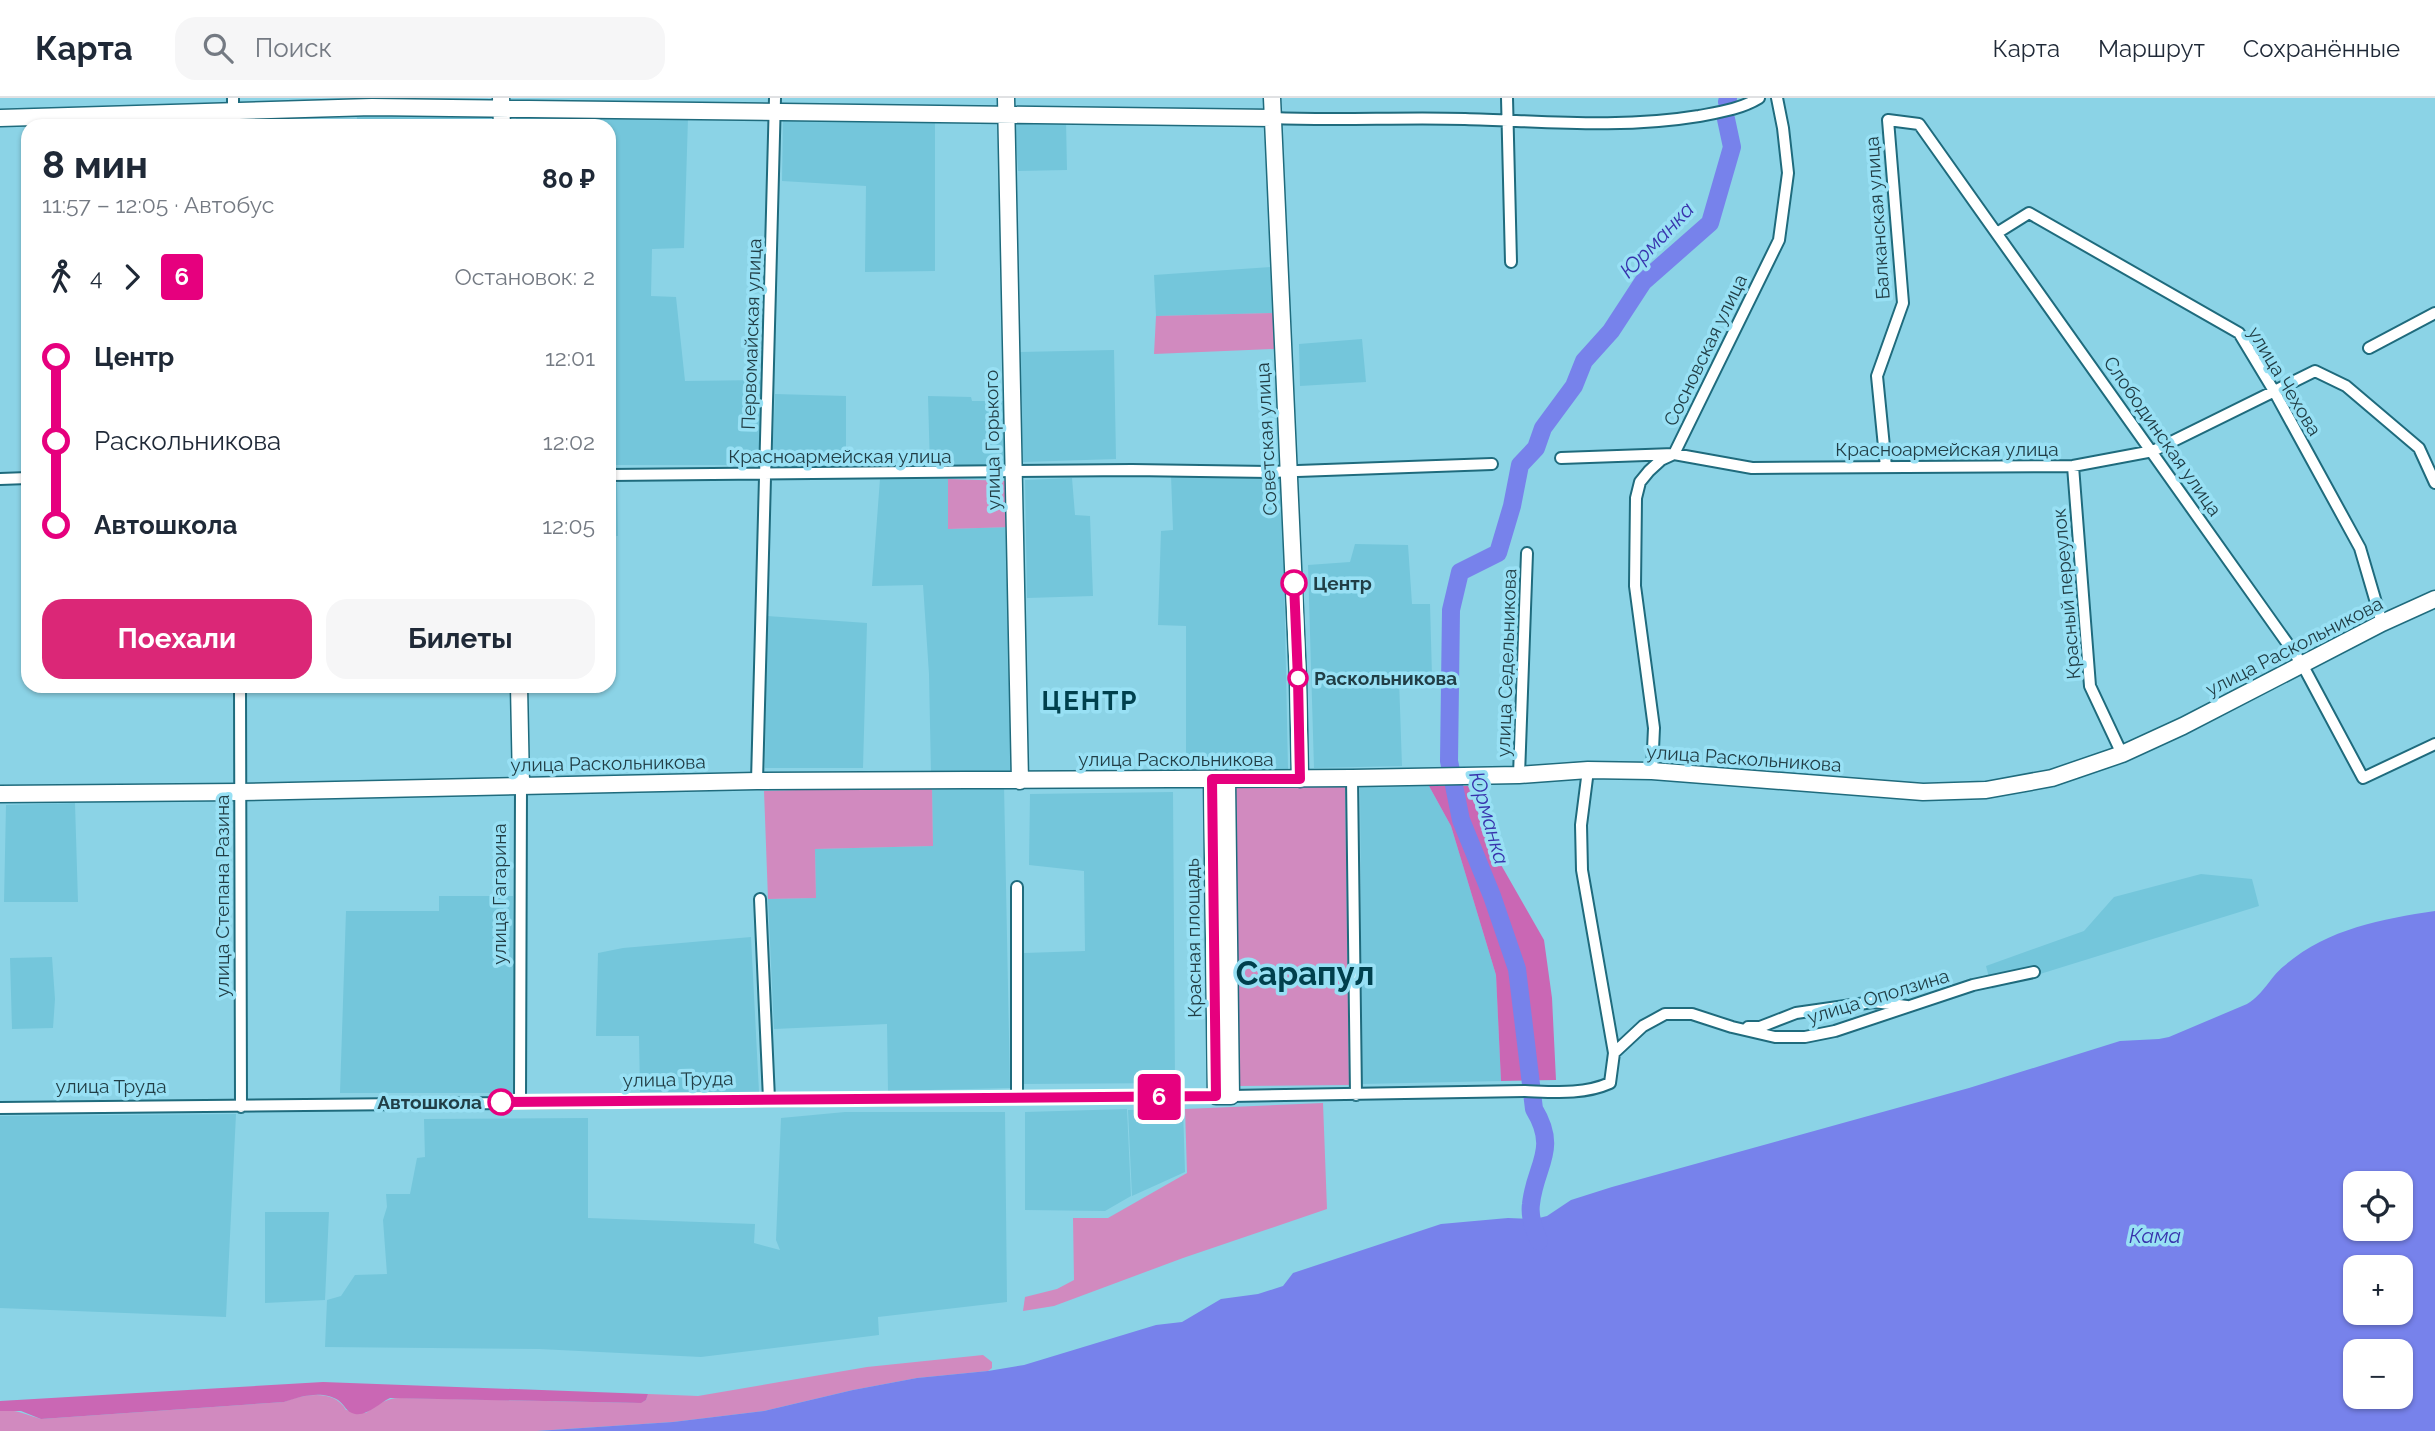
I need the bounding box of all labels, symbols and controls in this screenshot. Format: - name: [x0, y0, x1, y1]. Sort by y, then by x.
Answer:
- search box: [175, 17, 665, 80]
- text: Карта: [35, 29, 133, 68]
- icon: search: [199, 29, 237, 67]
- text: Поиск: [255, 33, 332, 63]
- text: Карта: [1992, 34, 2060, 63]
- text: Маршрут: [2098, 34, 2205, 63]
- text: Сохранённые: [2243, 34, 2400, 63]
- street label: Балканская улица: [1860, 136, 1894, 300]
- text: 8 мин: [42, 142, 148, 187]
- text: 80 ₽: [542, 164, 595, 194]
- text: 11:57 – 12:05 · Автобус: [42, 191, 274, 218]
- water label: Юрманка: [1614, 197, 1699, 283]
- street label: Первомайская улица: [737, 238, 765, 430]
- icon: walk: [42, 258, 80, 296]
- icon: forward: [113, 258, 151, 296]
- text: 6: [175, 262, 189, 291]
- text: 4: [90, 263, 103, 290]
- text: Остановок: 2: [454, 263, 595, 290]
- street label: Сосновская улица: [1659, 271, 1751, 429]
- street label: улица Чехова: [2244, 322, 2326, 440]
- text: Центр: [94, 342, 174, 372]
- text: 12:01: [545, 344, 595, 371]
- street label: Слободинская улица: [2100, 352, 2226, 520]
- street label: Советская улица: [1251, 362, 1281, 516]
- street label: улица Горького: [980, 370, 1004, 510]
- text: Раскольникова: [94, 426, 281, 456]
- text: 12:02: [543, 428, 595, 455]
- street label: Красноармейская улица: [1835, 438, 2059, 460]
- street label: Красноармейская улица: [728, 445, 952, 467]
- street label: Красный переулок: [2048, 508, 2084, 680]
- text: Автошкола: [94, 510, 237, 540]
- text: 12:05: [542, 512, 595, 539]
- street label: улица Седельникова: [1492, 568, 1520, 758]
- marker: Центр: [1281, 570, 1307, 596]
- place label: Центр: [1313, 572, 1372, 594]
- street label: улица Раскольникова: [2202, 592, 2386, 700]
- button: Поехали: [42, 599, 312, 679]
- button: Билеты: [326, 599, 595, 679]
- place label: Раскольникова: [1314, 667, 1457, 689]
- marker: Раскольникова: [1288, 668, 1308, 688]
- district label: ЦЕНТР: [1042, 686, 1138, 716]
- street label: улица Раскольникова: [1646, 740, 1842, 776]
- street label: улица Раскольникова: [1078, 748, 1274, 770]
- street label: улица Раскольникова: [510, 750, 706, 776]
- water label: Юрманка: [1464, 768, 1515, 867]
- street label: улица Степана Разина: [211, 795, 233, 997]
- street label: улица Гагарина: [488, 823, 510, 965]
- street label: Красная площадь: [1181, 858, 1205, 1018]
- district label: Сарапул: [1236, 954, 1374, 993]
- street label: улица Оползина: [1804, 964, 1952, 1028]
- street label: улица Труда: [622, 1067, 734, 1091]
- line badge: 6: [1136, 1074, 1182, 1120]
- street label: улица Труда: [56, 1075, 166, 1097]
- text: 6: [1152, 1082, 1166, 1111]
- marker: Автошкола: [488, 1089, 514, 1115]
- place label: Автошкола: [377, 1091, 482, 1113]
- map controls: [2343, 1171, 2413, 1409]
- button: locate: [2343, 1171, 2413, 1241]
- water label: Кама: [2129, 1223, 2181, 1248]
- button: +: [2343, 1255, 2413, 1325]
- button: −: [2343, 1339, 2413, 1409]

